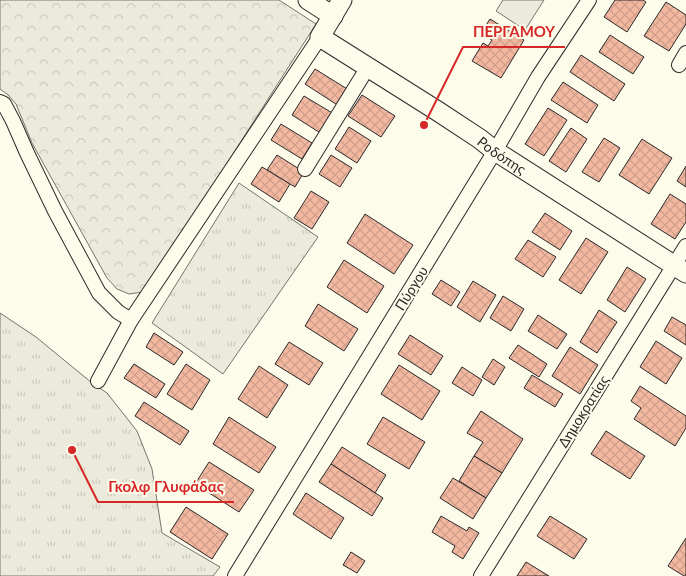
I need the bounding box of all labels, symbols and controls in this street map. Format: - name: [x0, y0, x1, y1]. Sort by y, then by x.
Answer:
- callout: ΠΕΡΓΑΜΟΥ: [463, 17, 565, 47]
- text: ΠΕΡΓΑΜΟΥ: [473, 22, 555, 40]
- street label: Ροδόπης: [475, 132, 530, 177]
- street label: Πύργου: [391, 263, 431, 313]
- street label: Δημοκρατίας: [554, 371, 612, 450]
- callout: Γκολφ Γλυφάδας: [98, 472, 234, 502]
- text: Γκολφ Γλυφάδας: [108, 477, 224, 495]

